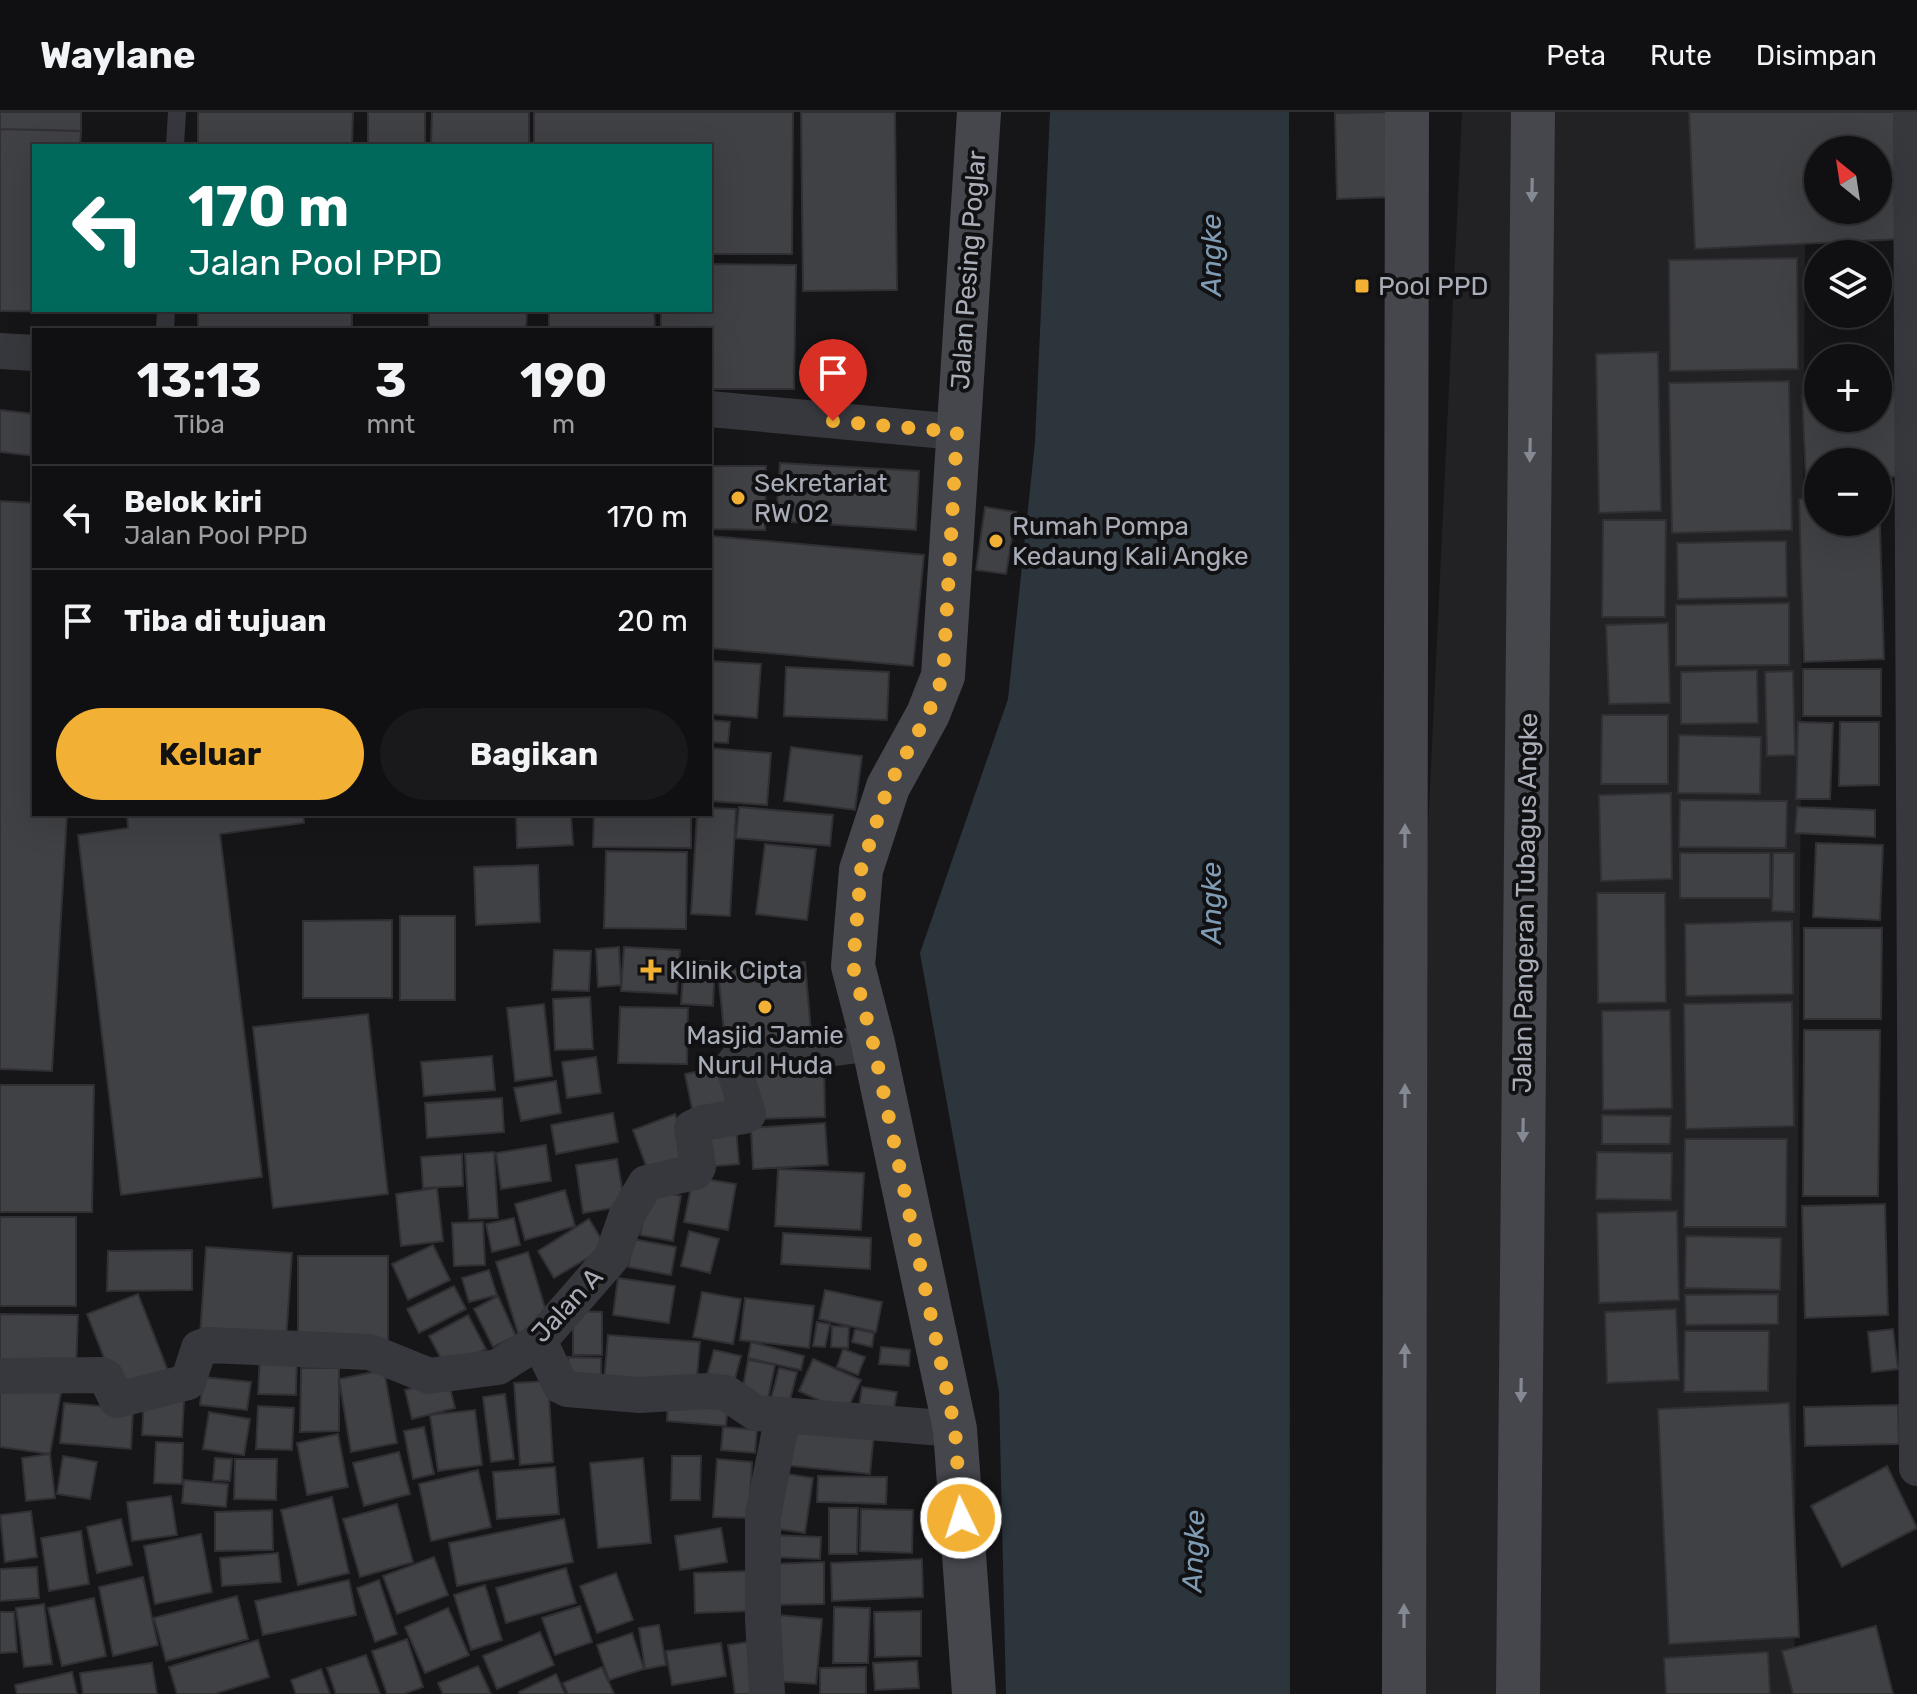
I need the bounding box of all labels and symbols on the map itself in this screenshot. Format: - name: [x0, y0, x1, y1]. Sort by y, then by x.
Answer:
- north arrow: [1804, 136, 1892, 224]
- street label: Jalan Pesing Poglar: [945, 149, 992, 390]
- one-way arrow: [1526, 178, 1538, 203]
- water label: Angke: [1195, 214, 1228, 298]
- place label: Pool PPD: [1378, 271, 1488, 302]
- marker: Pool PPD: [1353, 277, 1371, 295]
- pin: [799, 339, 867, 421]
- one-way arrow: [1524, 438, 1536, 463]
- place label: Sekretariat RW 02: [754, 468, 887, 529]
- marker: Sekretariat RW 02: [729, 489, 747, 507]
- place label: Rumah Pompa Kedaung Kali Angke: [1012, 511, 1249, 572]
- marker: Rumah Pompa Kedaung Kali Angke: [987, 532, 1005, 550]
- street label: Jalan Pangeran Tubagus Angke: [1507, 713, 1544, 1093]
- one-way arrow: [1399, 823, 1411, 848]
- water label: Angke: [1195, 862, 1228, 946]
- place label: Klinik Cipta: [669, 955, 802, 986]
- marker: Klinik Cipta: [640, 959, 662, 981]
- marker: Masjid Jamie Nurul Huda: [756, 998, 774, 1016]
- place label: Masjid Jamie Nurul Huda: [686, 1020, 844, 1081]
- one-way arrow: [1399, 1083, 1411, 1108]
- one-way arrow: [1517, 1118, 1529, 1143]
- street label: Jalan A: [525, 1262, 609, 1349]
- one-way arrow: [1399, 1343, 1411, 1368]
- one-way arrow: [1514, 1378, 1527, 1403]
- position arrow: [919, 1476, 1003, 1560]
- water label: Angke: [1176, 1509, 1211, 1594]
- one-way arrow: [1398, 1603, 1410, 1628]

